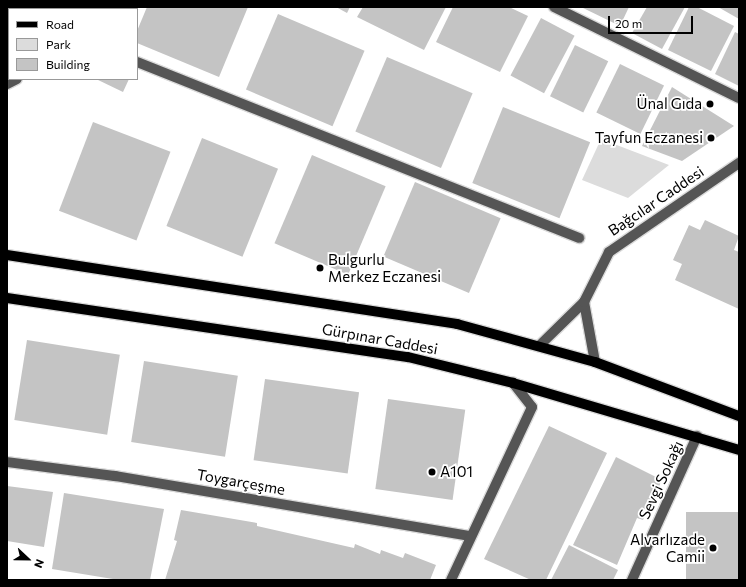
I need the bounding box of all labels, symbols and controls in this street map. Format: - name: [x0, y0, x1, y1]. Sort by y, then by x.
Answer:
- legend: [8, 8, 138, 80]
- scale bar: [610, 8, 695, 34]
- text: 20 m: [615, 16, 642, 30]
- text: Road: [46, 17, 74, 31]
- text: Park: [46, 37, 71, 51]
- text: Building: [46, 57, 90, 71]
- place label: Ünal Gıda: [637, 95, 702, 113]
- marker: Ünal Gıda: [705, 99, 715, 109]
- place label: Tayfun Eczanesi: [595, 129, 703, 147]
- marker: Tayfun Eczanesi: [706, 133, 716, 143]
- street label: Bağcılar Caddesi: [605, 162, 707, 240]
- place label: Bulgurlu Merkez Eczanesi: [328, 250, 441, 285]
- marker: Bulgurlu Merkez Eczanesi: [315, 263, 325, 273]
- street label: Gürpınar Caddesi: [321, 320, 439, 358]
- street label: Sevgi Sokağı: [635, 438, 687, 522]
- place label: A101: [440, 463, 473, 481]
- street label: Toygarçeşme: [195, 465, 287, 499]
- marker: A101: [427, 467, 437, 477]
- place label: Alvarlızade Camii: [630, 530, 705, 565]
- north arrow: [8, 539, 48, 579]
- marker: Alvarlızade Camii: [708, 543, 718, 553]
- text: N: [32, 557, 47, 570]

